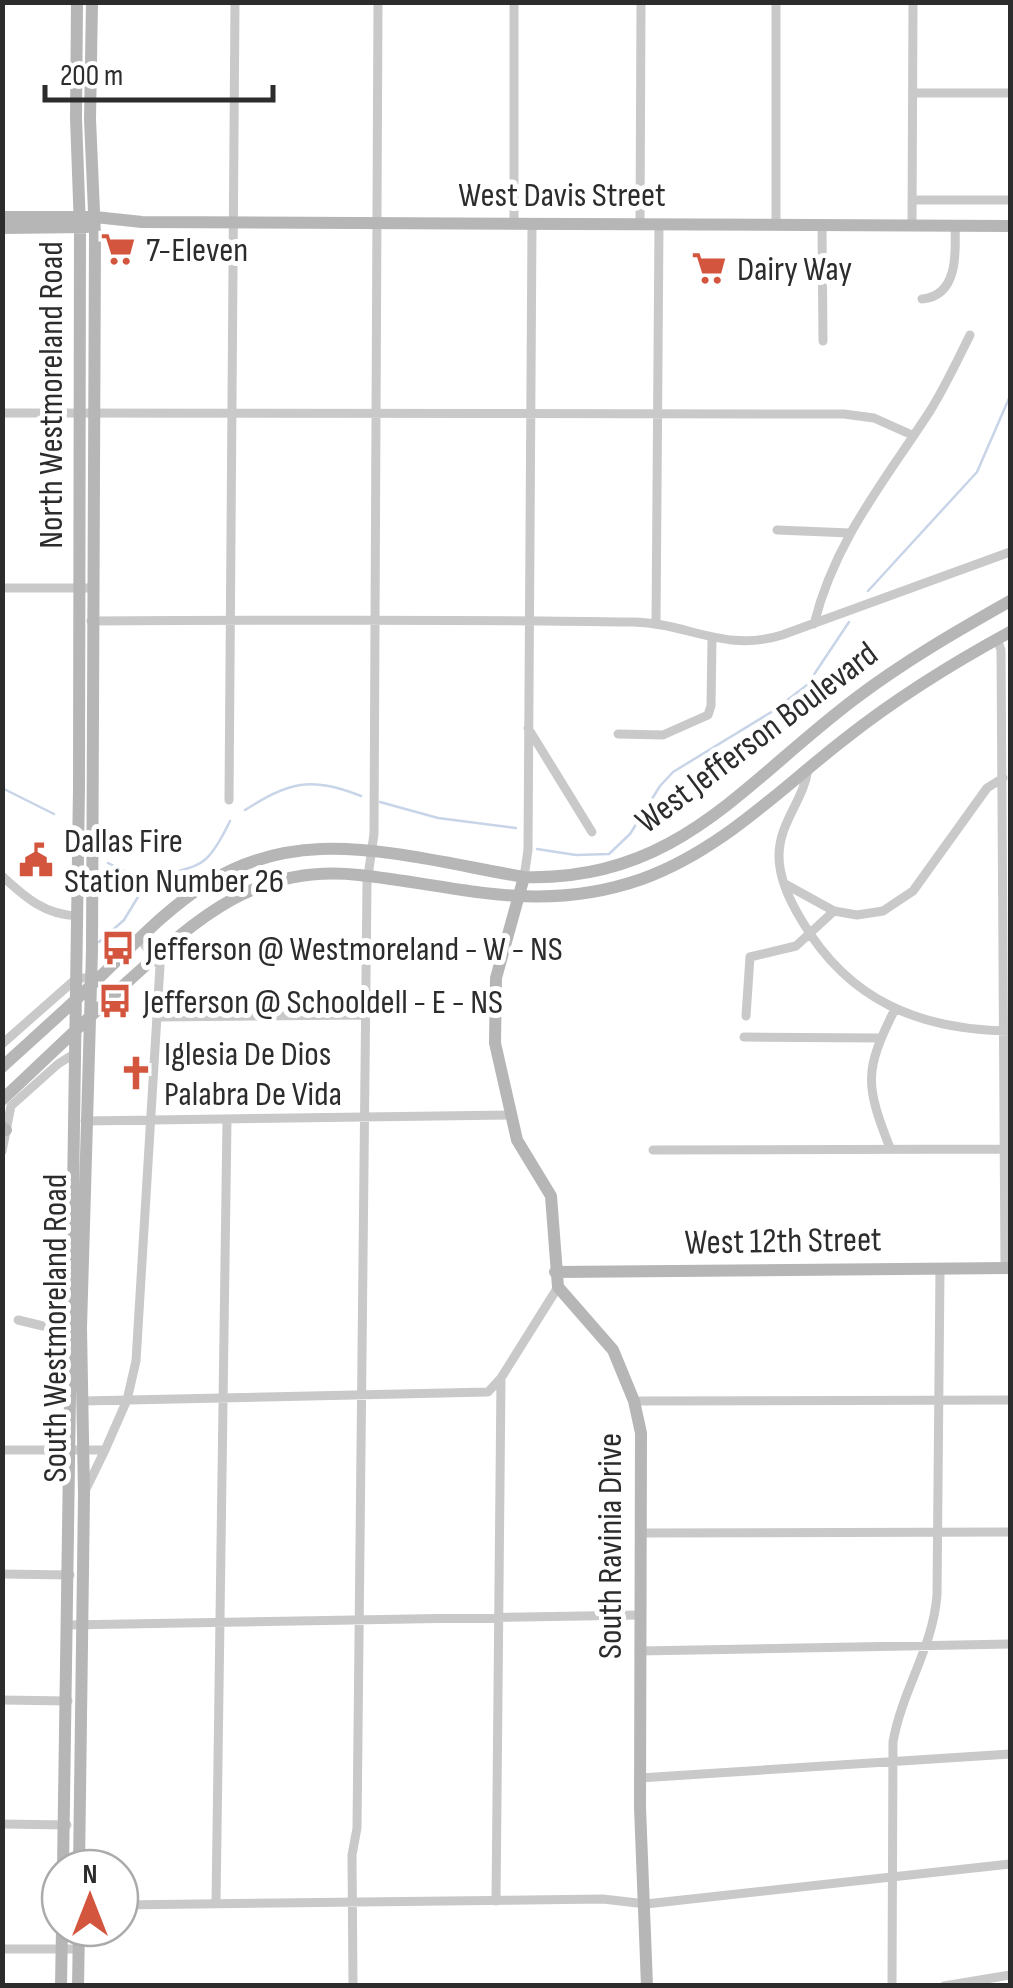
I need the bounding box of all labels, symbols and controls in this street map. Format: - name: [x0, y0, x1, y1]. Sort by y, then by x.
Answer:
- scale bar: [45, 40, 272, 102]
- text: 200 m: [60, 58, 123, 94]
- street label: West Davis Street: [458, 174, 666, 217]
- place label: 7-Eleven: [146, 229, 248, 272]
- supermarket icon: 7-Eleven: [99, 230, 137, 268]
- street label: North Westmoreland Road: [30, 241, 73, 549]
- place label: Dairy Way: [737, 248, 852, 291]
- supermarket icon: Dairy Way: [690, 249, 728, 287]
- street label: West Jefferson Boulevard: [627, 633, 887, 843]
- place label: Dallas Fire Station Number 26: [64, 820, 284, 903]
- public building icon: Dallas Fire Station Number 26: [17, 841, 55, 879]
- place label: Jefferson @ Westmoreland - W - NS: [145, 928, 563, 971]
- bus stop icon: Jefferson @ Westmoreland - W - NS: [99, 929, 137, 967]
- place label: Jefferson @ Schooldell - E - NS: [142, 981, 503, 1024]
- bus stop icon: Jefferson @ Schooldell - E - NS: [96, 982, 134, 1020]
- place label: Iglesia De Dios Palabra De Vida: [164, 1033, 342, 1116]
- church icon: Iglesia De Dios Palabra De Vida: [117, 1054, 155, 1092]
- street label: South Westmoreland Road: [34, 1174, 77, 1482]
- street label: West 12th Street: [684, 1218, 882, 1265]
- street label: South Ravinia Drive: [589, 1433, 632, 1659]
- north arrow: [40, 1848, 140, 1948]
- text: N: [83, 1858, 97, 1891]

